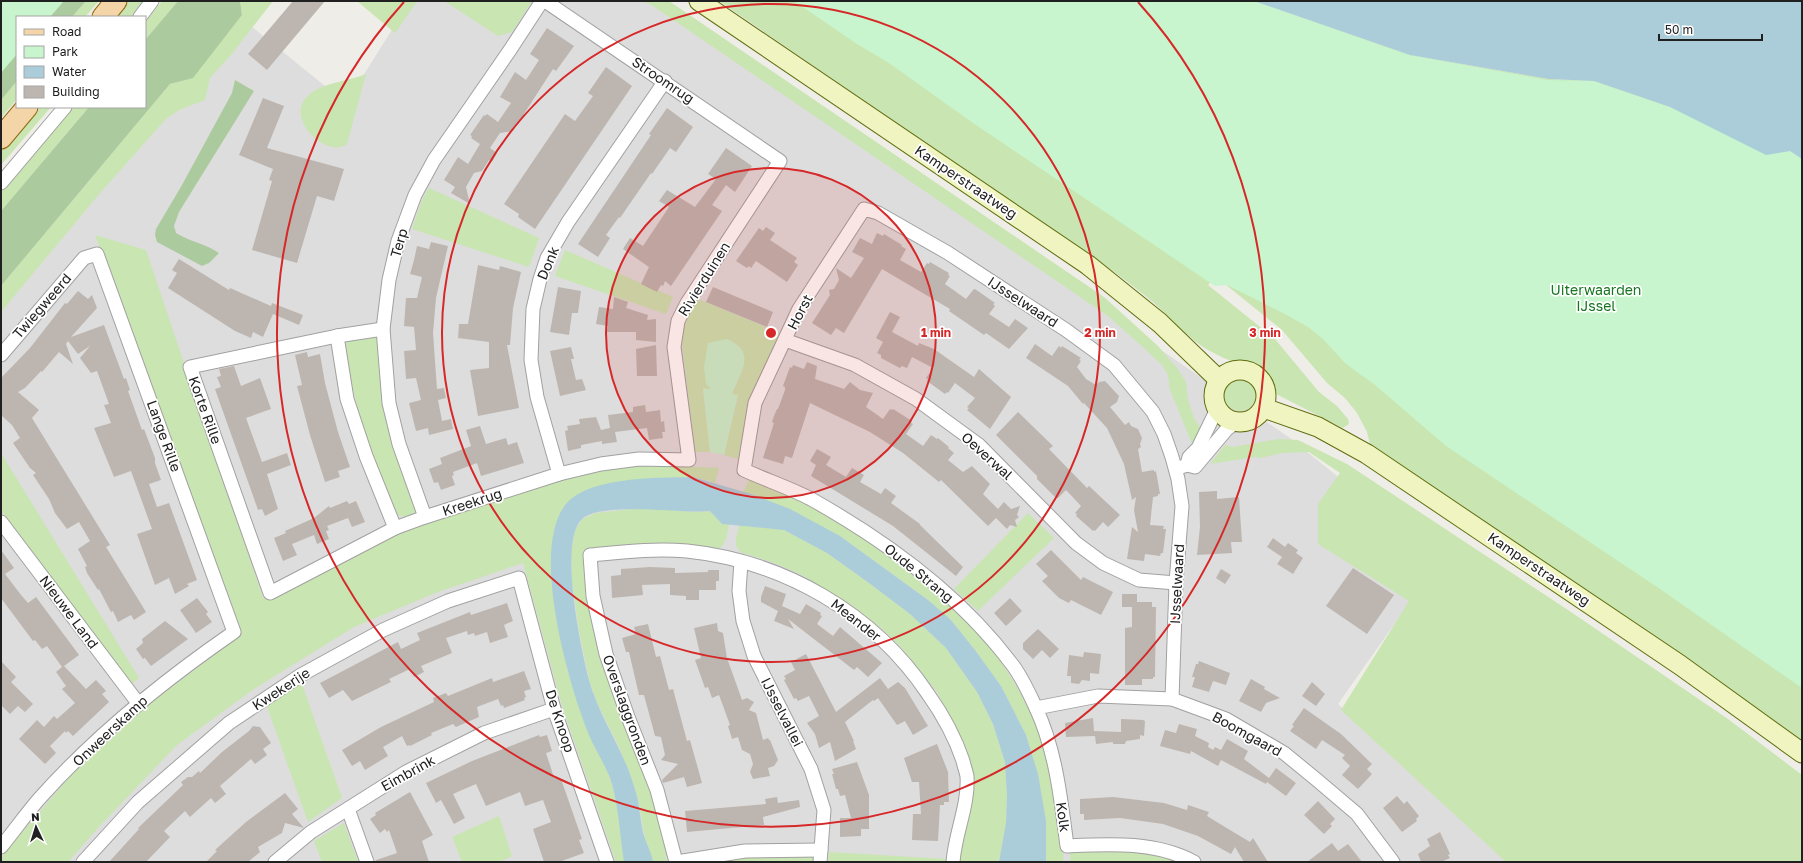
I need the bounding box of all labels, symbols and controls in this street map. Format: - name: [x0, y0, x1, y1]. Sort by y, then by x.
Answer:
- legend: [16, 16, 146, 108]
- scale bar: [1659, 16, 1762, 42]
- text: 50 m: [1665, 22, 1693, 37]
- text: Road: [52, 24, 81, 39]
- text: Park: [52, 44, 78, 59]
- street label: Stroomrug: [629, 53, 698, 107]
- text: Water: [52, 64, 86, 79]
- text: Building: [52, 84, 100, 99]
- street label: Kamperstraatweg: [912, 141, 1021, 222]
- street label: Terp: [386, 226, 411, 259]
- street label: Rivierduinen: [674, 238, 733, 319]
- street label: Donk: [533, 243, 562, 282]
- street label: Twiegweerd: [9, 270, 74, 342]
- street label: IJsselwaard: [985, 273, 1062, 331]
- park label: Uiterwaarden IJssel: [1551, 281, 1641, 314]
- street label: Horst: [783, 291, 816, 332]
- text: 1 min: [921, 325, 951, 340]
- text: 2 min: [1084, 325, 1116, 340]
- text: 3 min: [1249, 325, 1281, 340]
- centre of rings: [764, 326, 778, 340]
- street label: Korte Rille: [185, 374, 226, 446]
- street label: Lange Rille: [144, 398, 185, 474]
- street label: Oeverwal: [958, 428, 1016, 483]
- street label: Kreekrug: [440, 484, 504, 519]
- street label: Kamperstraatweg: [1485, 528, 1594, 609]
- street label: Oude Strang: [881, 540, 957, 606]
- street label: IJsselwaard: [1166, 543, 1187, 625]
- street label: Nieuwe Land: [36, 572, 102, 652]
- street label: Meander: [828, 595, 885, 645]
- street label: Overslaggronden: [600, 652, 655, 767]
- street label: Kwekerije: [249, 664, 313, 714]
- street label: IJsselvallei: [758, 674, 807, 749]
- street label: De Knoop: [542, 687, 579, 754]
- street label: Onweerskamp: [69, 692, 151, 770]
- street label: Boomgaard: [1209, 707, 1285, 760]
- street label: Eimbrink: [378, 751, 438, 794]
- street label: Kolk: [1053, 801, 1074, 833]
- north arrow: [16, 807, 56, 847]
- text: N: [31, 810, 40, 823]

